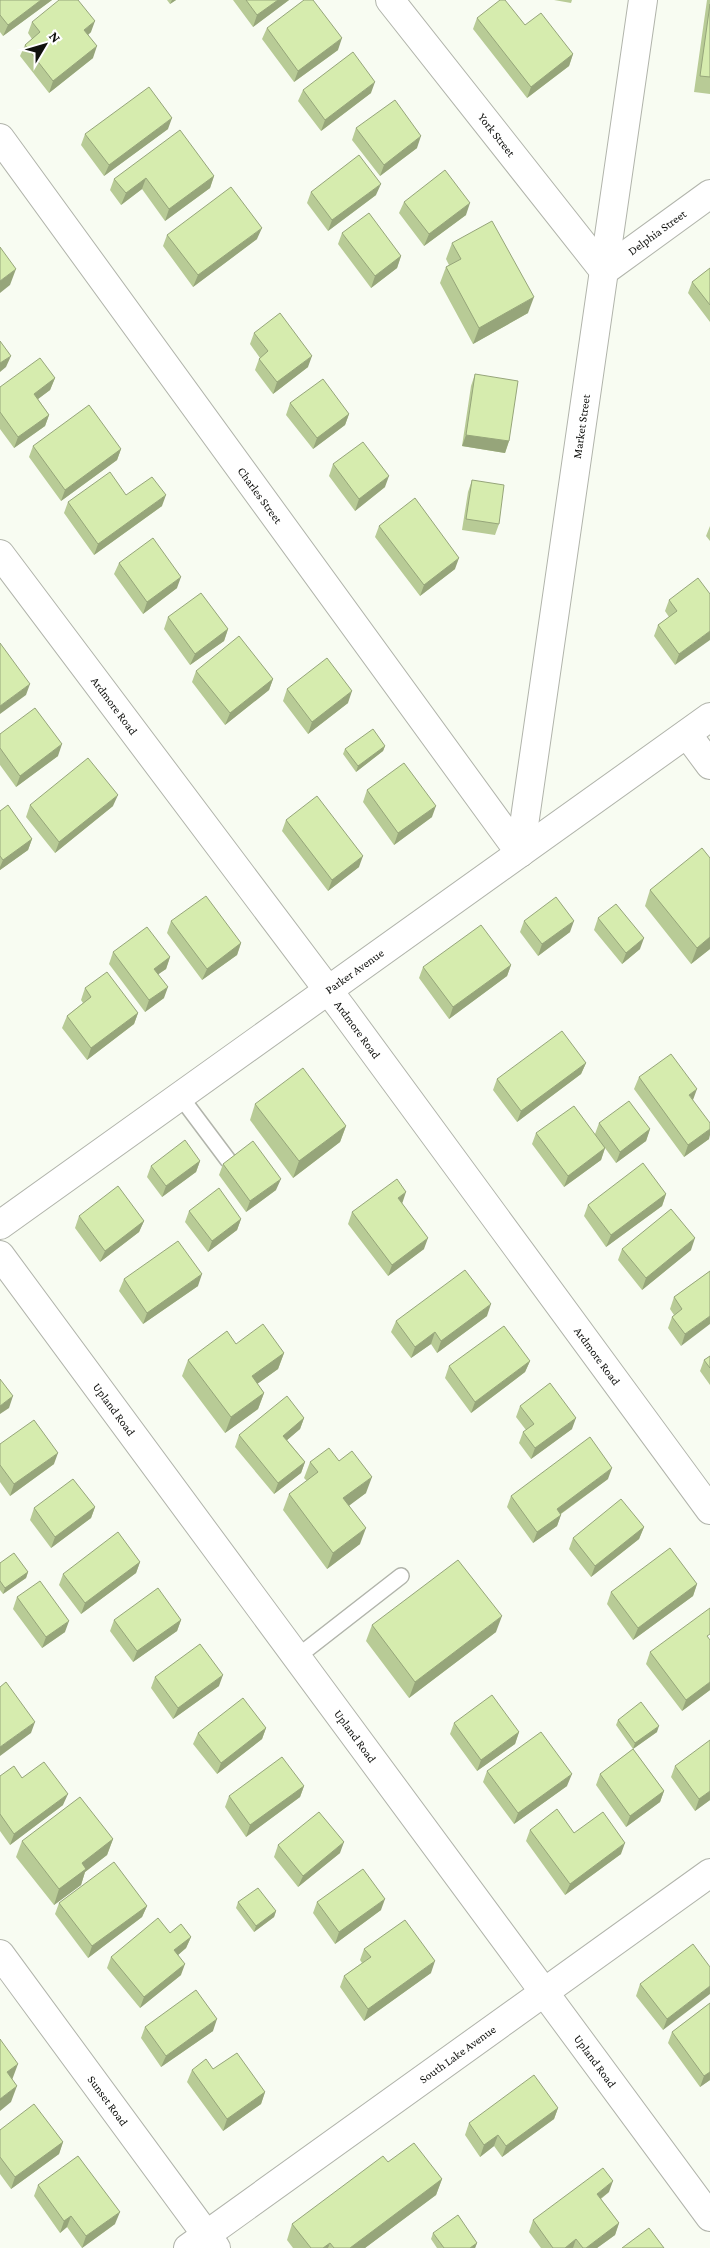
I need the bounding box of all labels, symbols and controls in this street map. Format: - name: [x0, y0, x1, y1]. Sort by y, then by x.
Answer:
- north arrow: [20, 20, 70, 70]
- text: N: [46, 28, 65, 46]
- street label: York Street: [475, 110, 519, 160]
- street label: Delphia Street: [625, 206, 690, 258]
- street label: Market Street: [570, 392, 593, 460]
- street label: Charles Street: [235, 464, 286, 527]
- street label: Ardmore Road: [88, 674, 141, 738]
- street label: Parker Avenue: [323, 946, 386, 997]
- street label: Ardmore Road: [331, 998, 384, 1062]
- street label: Ardmore Road: [571, 1324, 623, 1389]
- street label: Upland Road: [90, 1380, 139, 1439]
- street label: Upland Road: [331, 1707, 380, 1766]
- street label: South Lake Avenue: [417, 2022, 499, 2086]
- street label: Upland Road: [571, 2032, 620, 2091]
- street label: Sunset Road: [85, 2073, 131, 2129]

